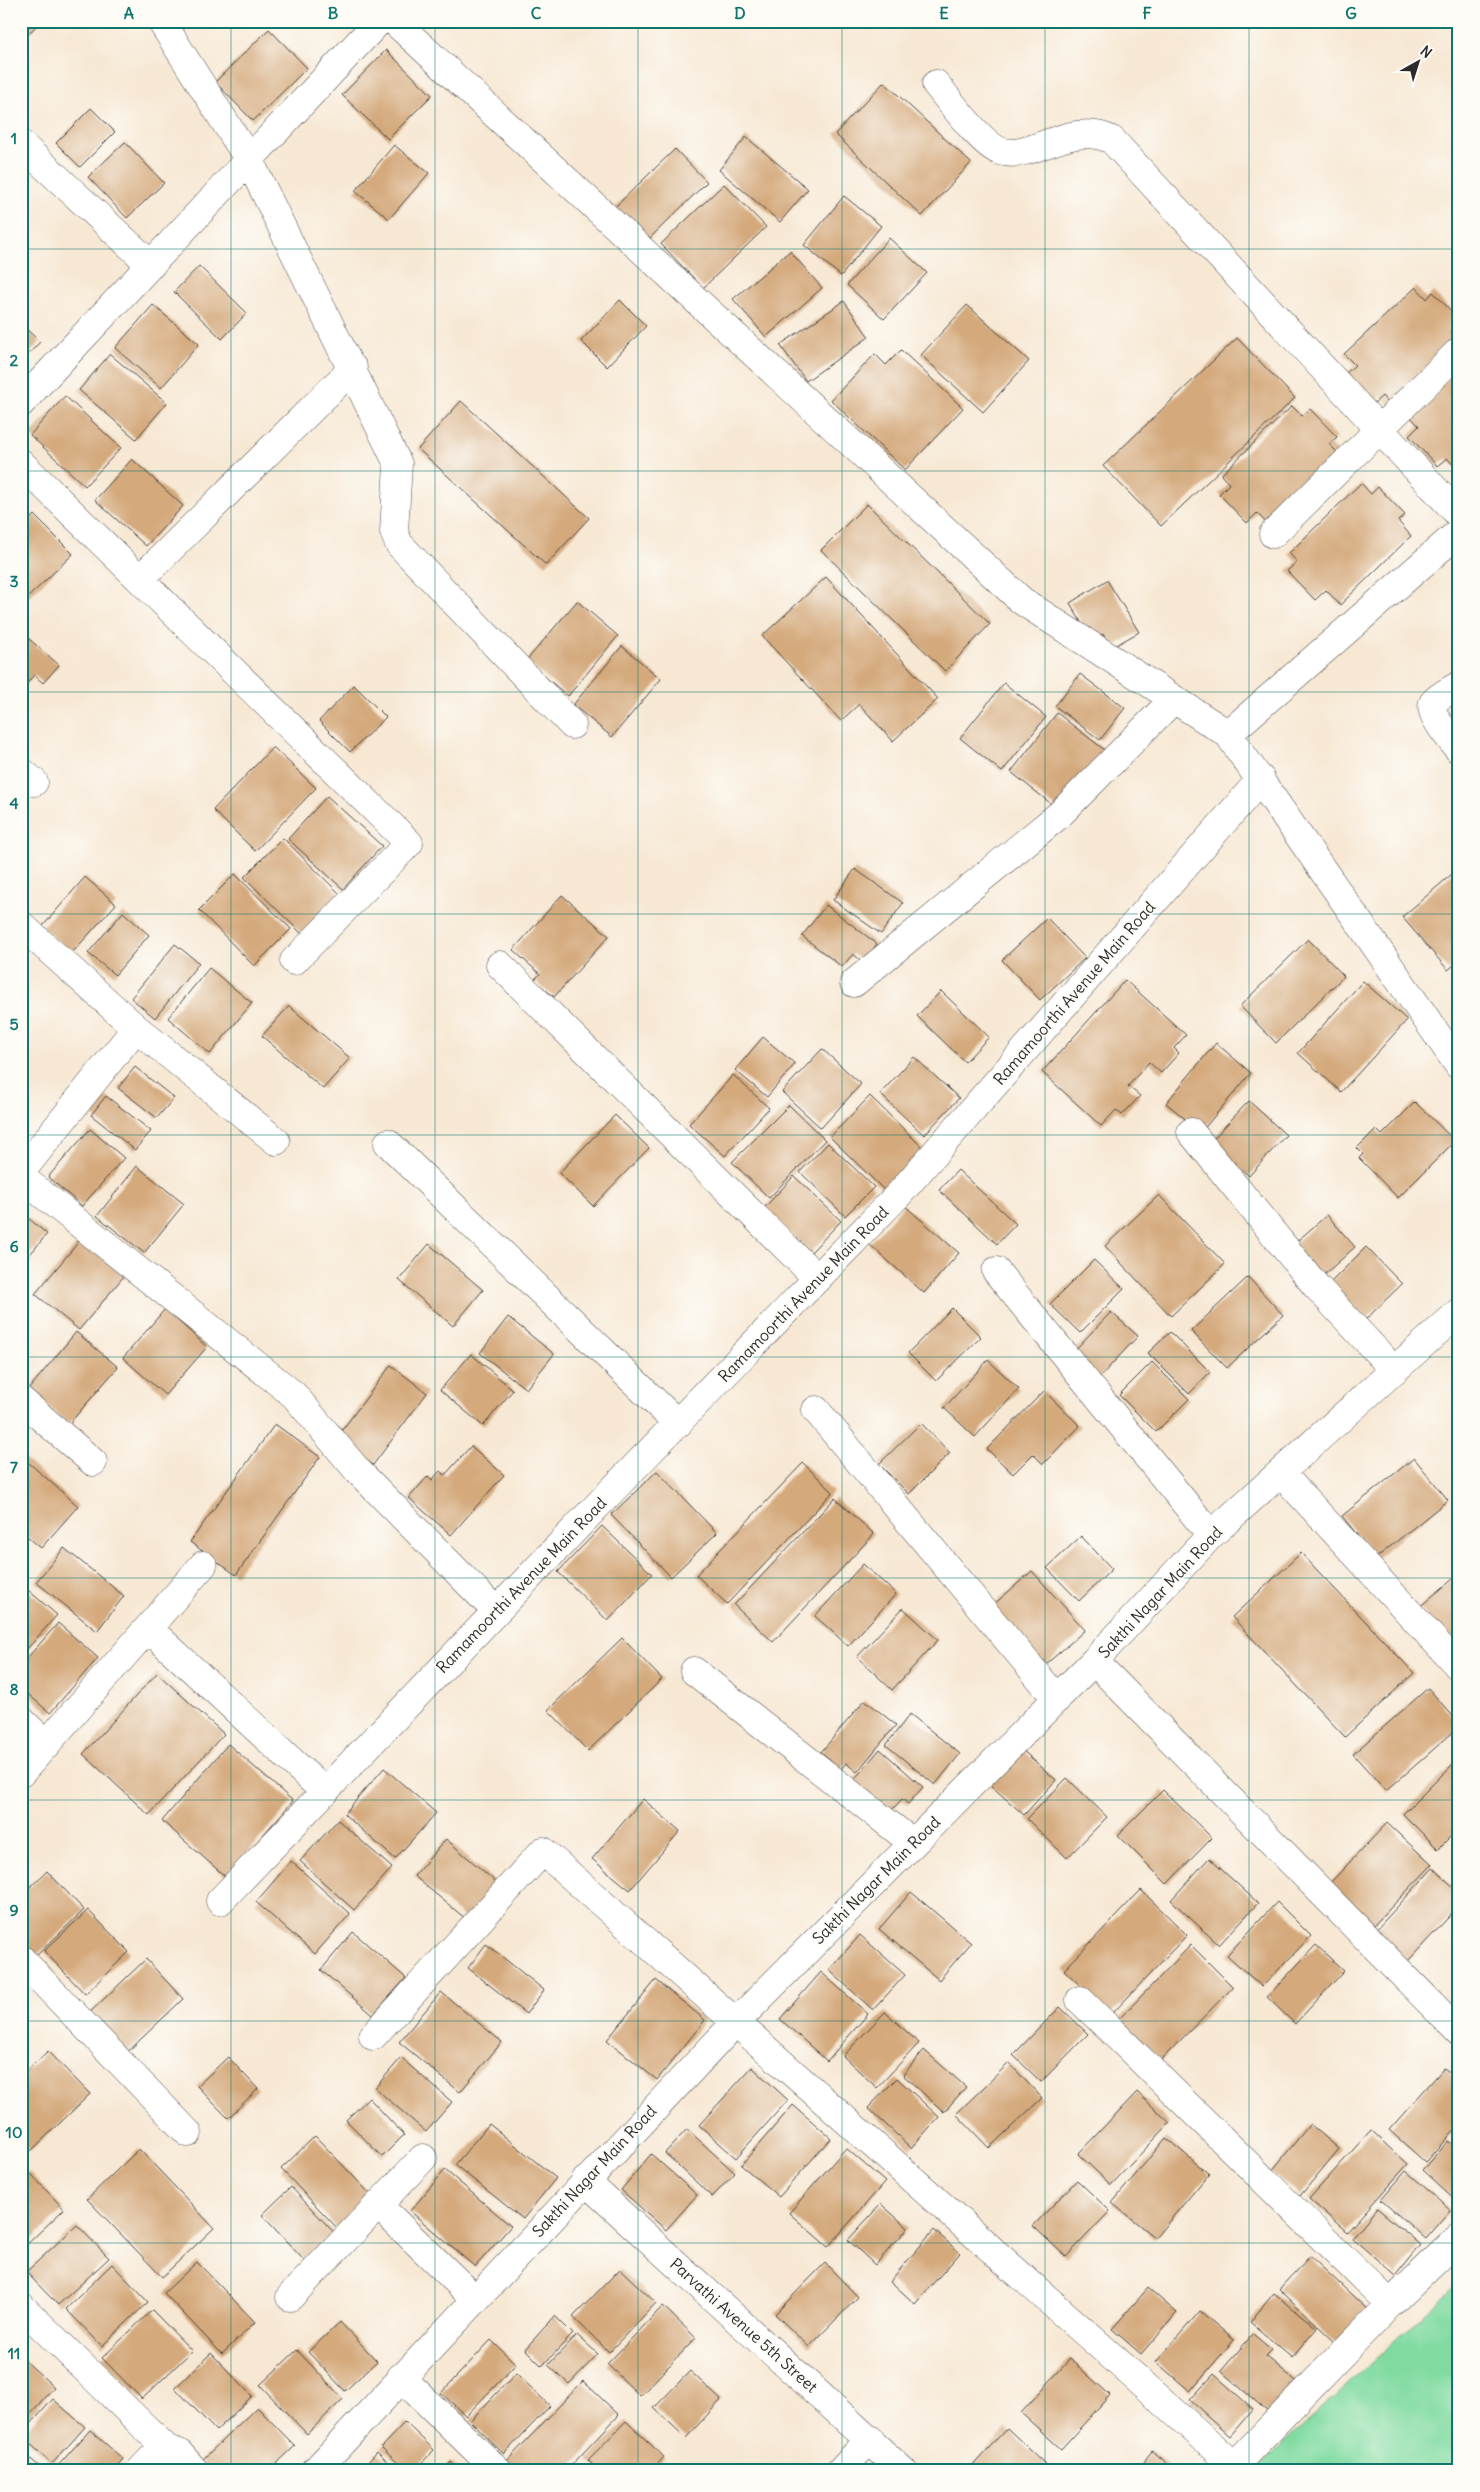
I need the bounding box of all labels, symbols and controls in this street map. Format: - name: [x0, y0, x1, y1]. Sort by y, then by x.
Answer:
- text: A: [124, 3, 134, 23]
- text: B: [328, 3, 339, 23]
- text: C: [531, 3, 542, 23]
- text: D: [734, 3, 746, 23]
- text: E: [939, 3, 949, 23]
- text: F: [1142, 3, 1152, 23]
- text: G: [1345, 3, 1357, 23]
- north arrow: [1392, 38, 1442, 88]
- text: N: [1417, 42, 1436, 62]
- text: 1: [11, 128, 17, 148]
- text: 2: [10, 350, 19, 370]
- text: 3: [9, 571, 19, 591]
- text: 4: [9, 793, 19, 813]
- street label: Ramamoorthi Avenue Main Road: [989, 897, 1159, 1089]
- text: 5: [9, 1014, 19, 1034]
- street label: Ramamoorthi Avenue Main Road: [714, 1202, 892, 1386]
- text: 6: [9, 1236, 19, 1256]
- text: 7: [10, 1457, 18, 1477]
- street label: Ramamoorthi Avenue Main Road: [432, 1493, 610, 1677]
- street label: Sakthi Nagar Main Road: [1094, 1522, 1226, 1662]
- text: 8: [9, 1679, 19, 1699]
- street label: Sakthi Nagar Main Road: [808, 1812, 944, 1948]
- text: 9: [9, 1900, 19, 1920]
- street label: Sakthi Nagar Main Road: [528, 2101, 660, 2241]
- text: 10: [6, 2122, 22, 2142]
- street label: Parvathi Avenue 5th Street: [666, 2253, 822, 2397]
- text: 11: [8, 2343, 20, 2363]

